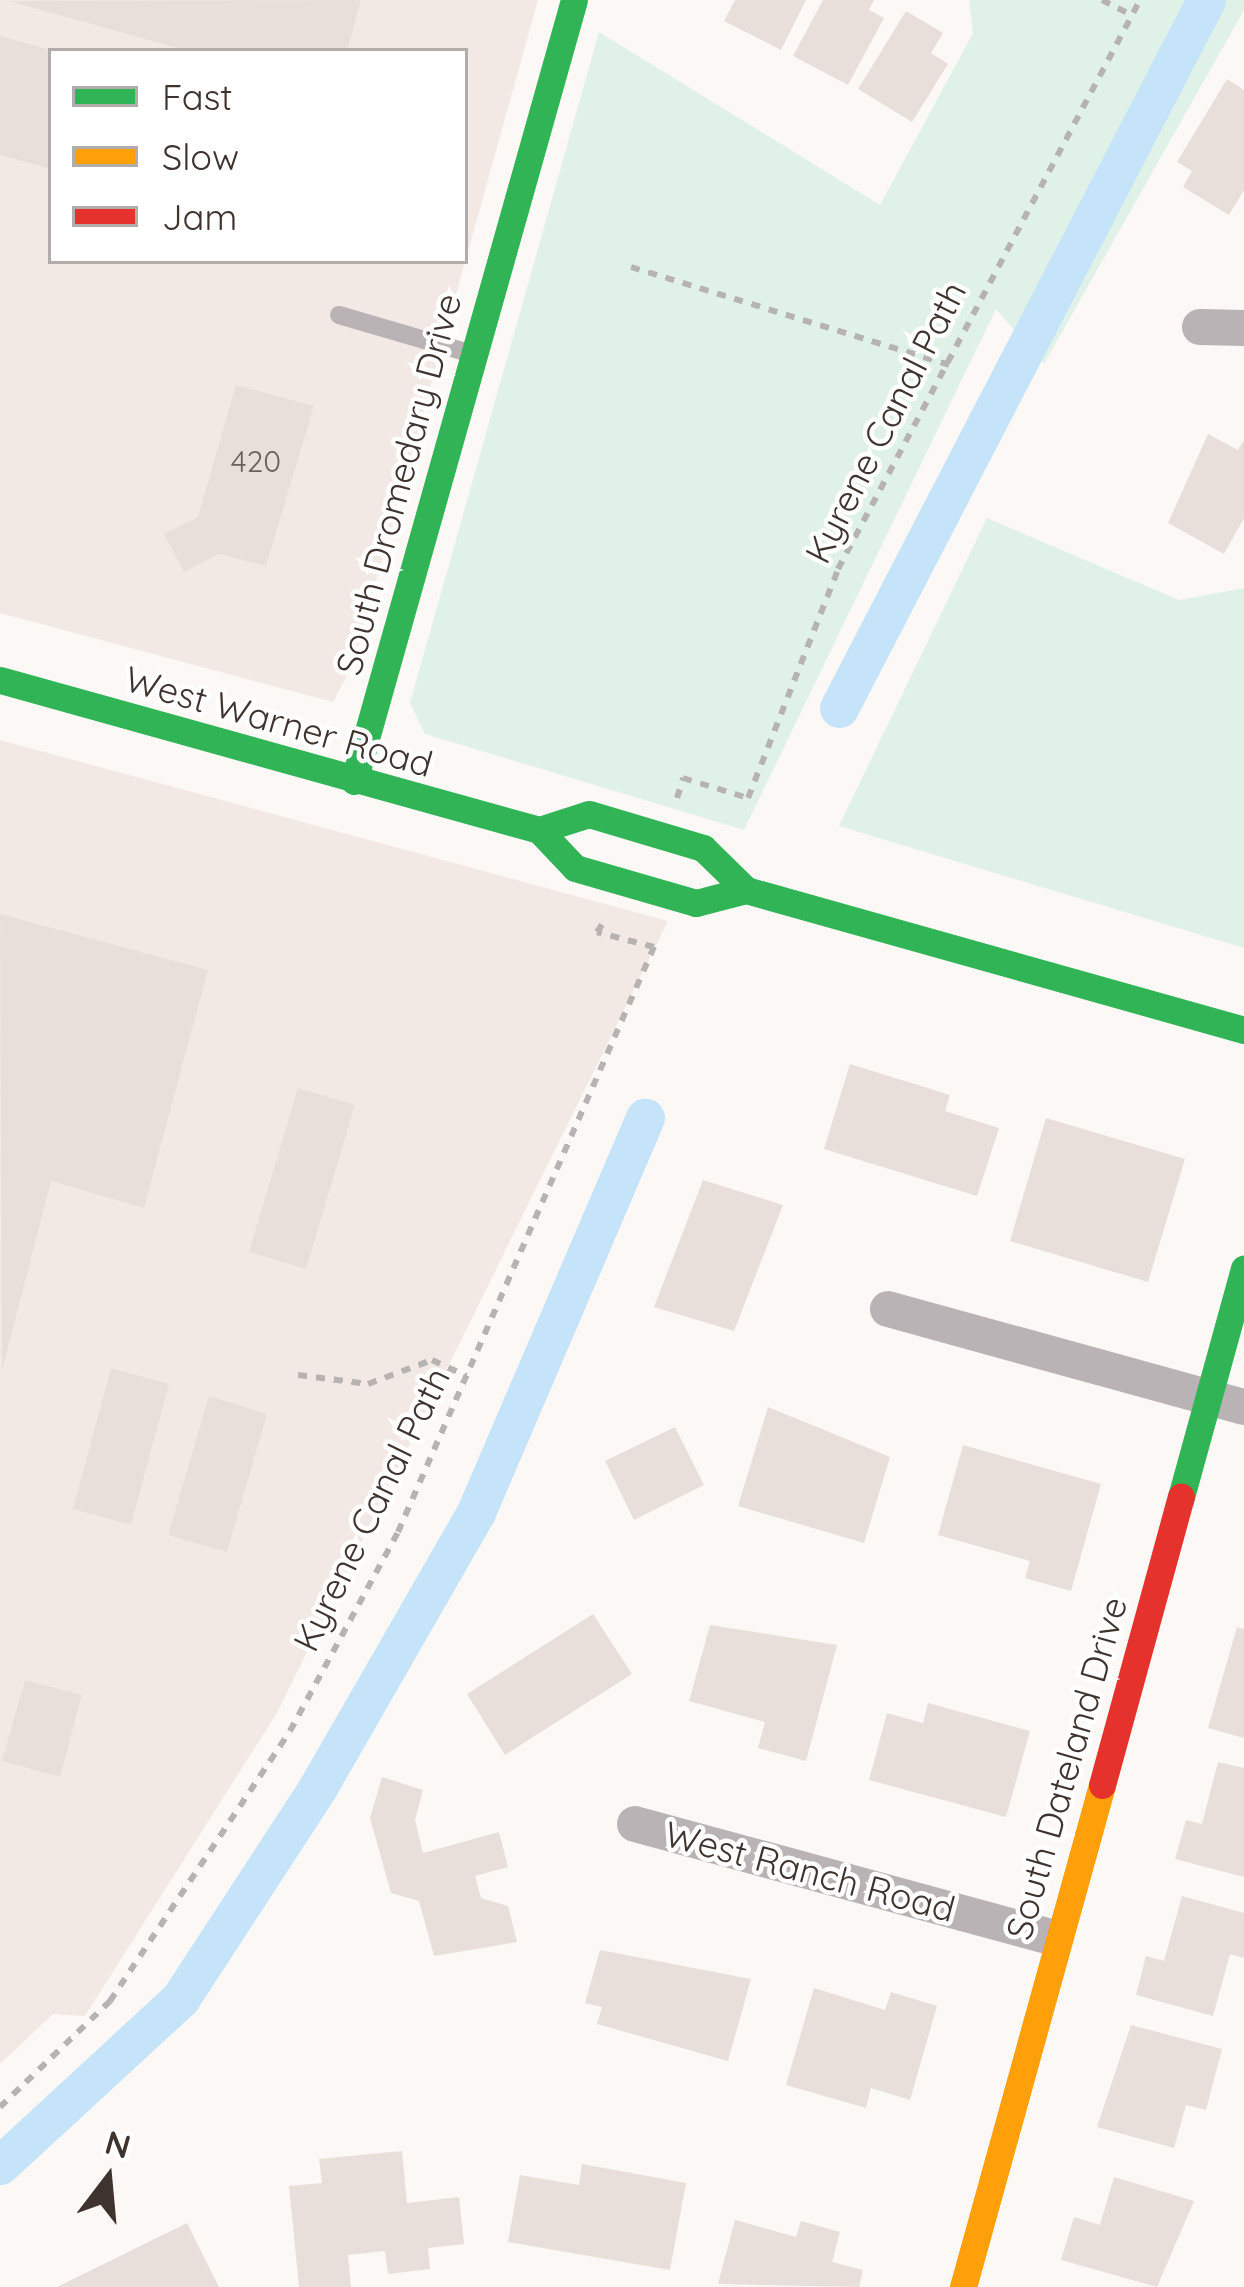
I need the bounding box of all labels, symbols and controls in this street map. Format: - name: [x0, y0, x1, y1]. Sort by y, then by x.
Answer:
- legend: [48, 48, 468, 264]
- text: Fast: [162, 74, 233, 119]
- text: Slow: [162, 134, 239, 179]
- text: Jam: [162, 194, 237, 239]
- street label: Kyrene Canal Path: [795, 274, 975, 570]
- street label: South Dromedary Drive: [326, 288, 470, 680]
- house number: 420: [231, 443, 281, 479]
- street label: West Warner Road: [120, 656, 438, 786]
- street label: Kyrene Canal Path: [284, 1360, 458, 1658]
- street label: South Dateland Drive: [996, 1592, 1136, 1944]
- street label: West Ranch Road: [660, 1811, 960, 1931]
- north arrow: [48, 2119, 168, 2239]
- text: N: [101, 2121, 135, 2167]

